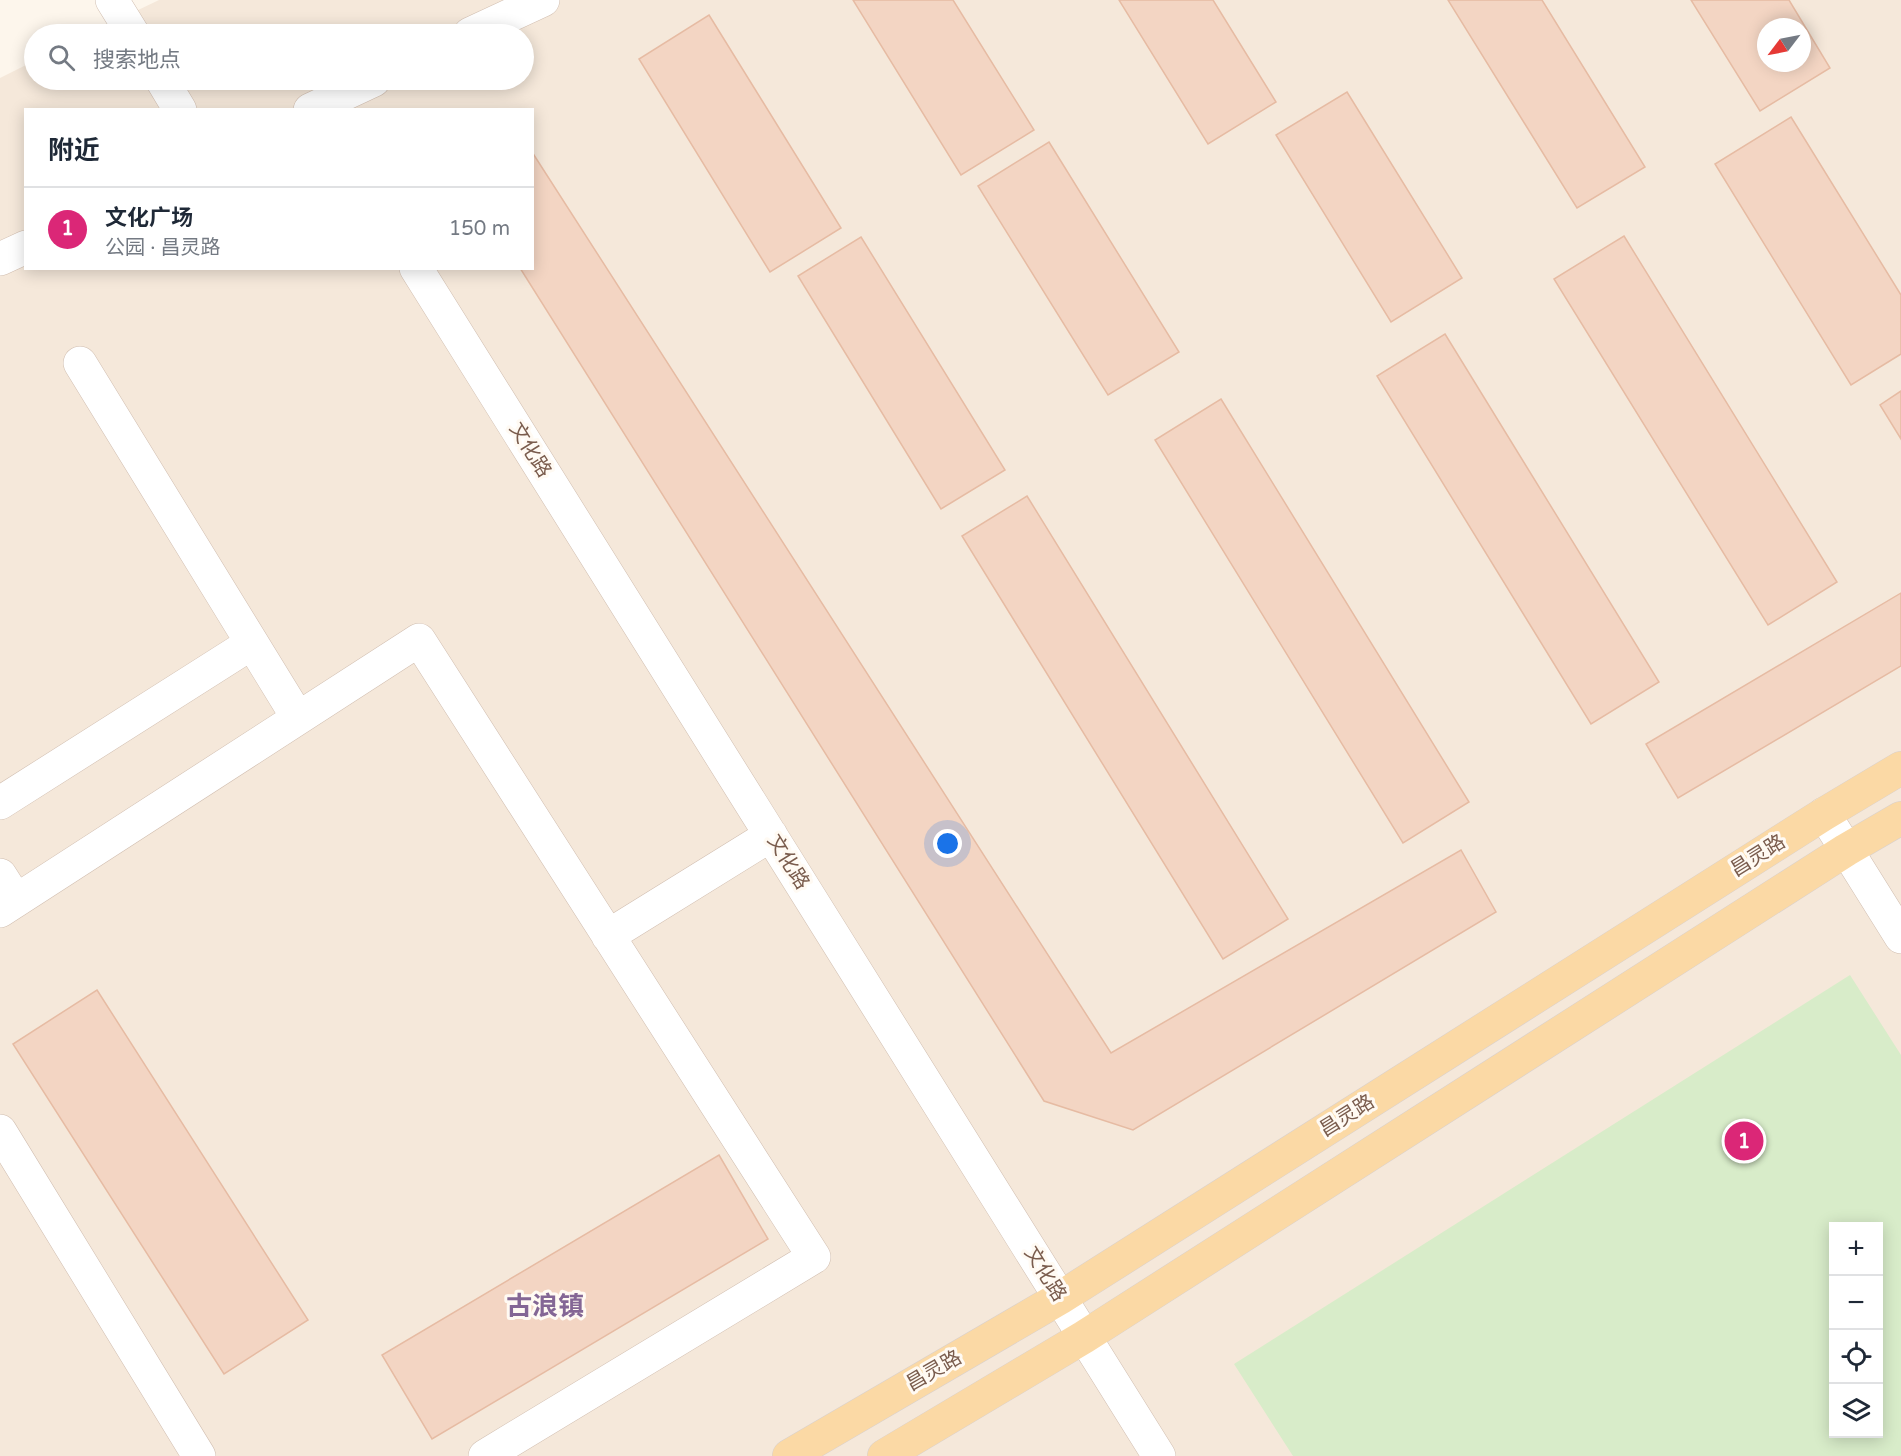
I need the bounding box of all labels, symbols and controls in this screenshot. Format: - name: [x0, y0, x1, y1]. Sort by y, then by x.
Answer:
- north arrow: [1757, 18, 1811, 72]
- search box: [24, 24, 534, 90]
- icon: search: [45, 41, 78, 74]
- text: 搜索地点: [93, 47, 181, 73]
- text: 附近: [48, 135, 100, 166]
- text: 文化广场: [105, 205, 193, 231]
- text: 1: [61, 217, 74, 241]
- text: 150 m: [449, 217, 510, 241]
- text: 公园 · 昌灵路: [105, 236, 221, 260]
- street label: 文化路: [504, 418, 556, 482]
- your location: [933, 829, 962, 858]
- street label: 文化路: [762, 830, 814, 894]
- street label: 昌灵路: [1726, 830, 1790, 882]
- street label: 昌灵路: [1315, 1090, 1379, 1142]
- pin: 1: [1724, 1118, 1764, 1164]
- map controls: [1829, 1222, 1883, 1438]
- button: +: [1829, 1222, 1883, 1276]
- street label: 文化路: [1019, 1242, 1071, 1306]
- button: −: [1829, 1276, 1883, 1330]
- district label: 古浪镇: [506, 1291, 584, 1322]
- button: locate: [1829, 1330, 1883, 1384]
- street label: 昌灵路: [902, 1346, 966, 1396]
- button: layers: [1829, 1384, 1883, 1438]

